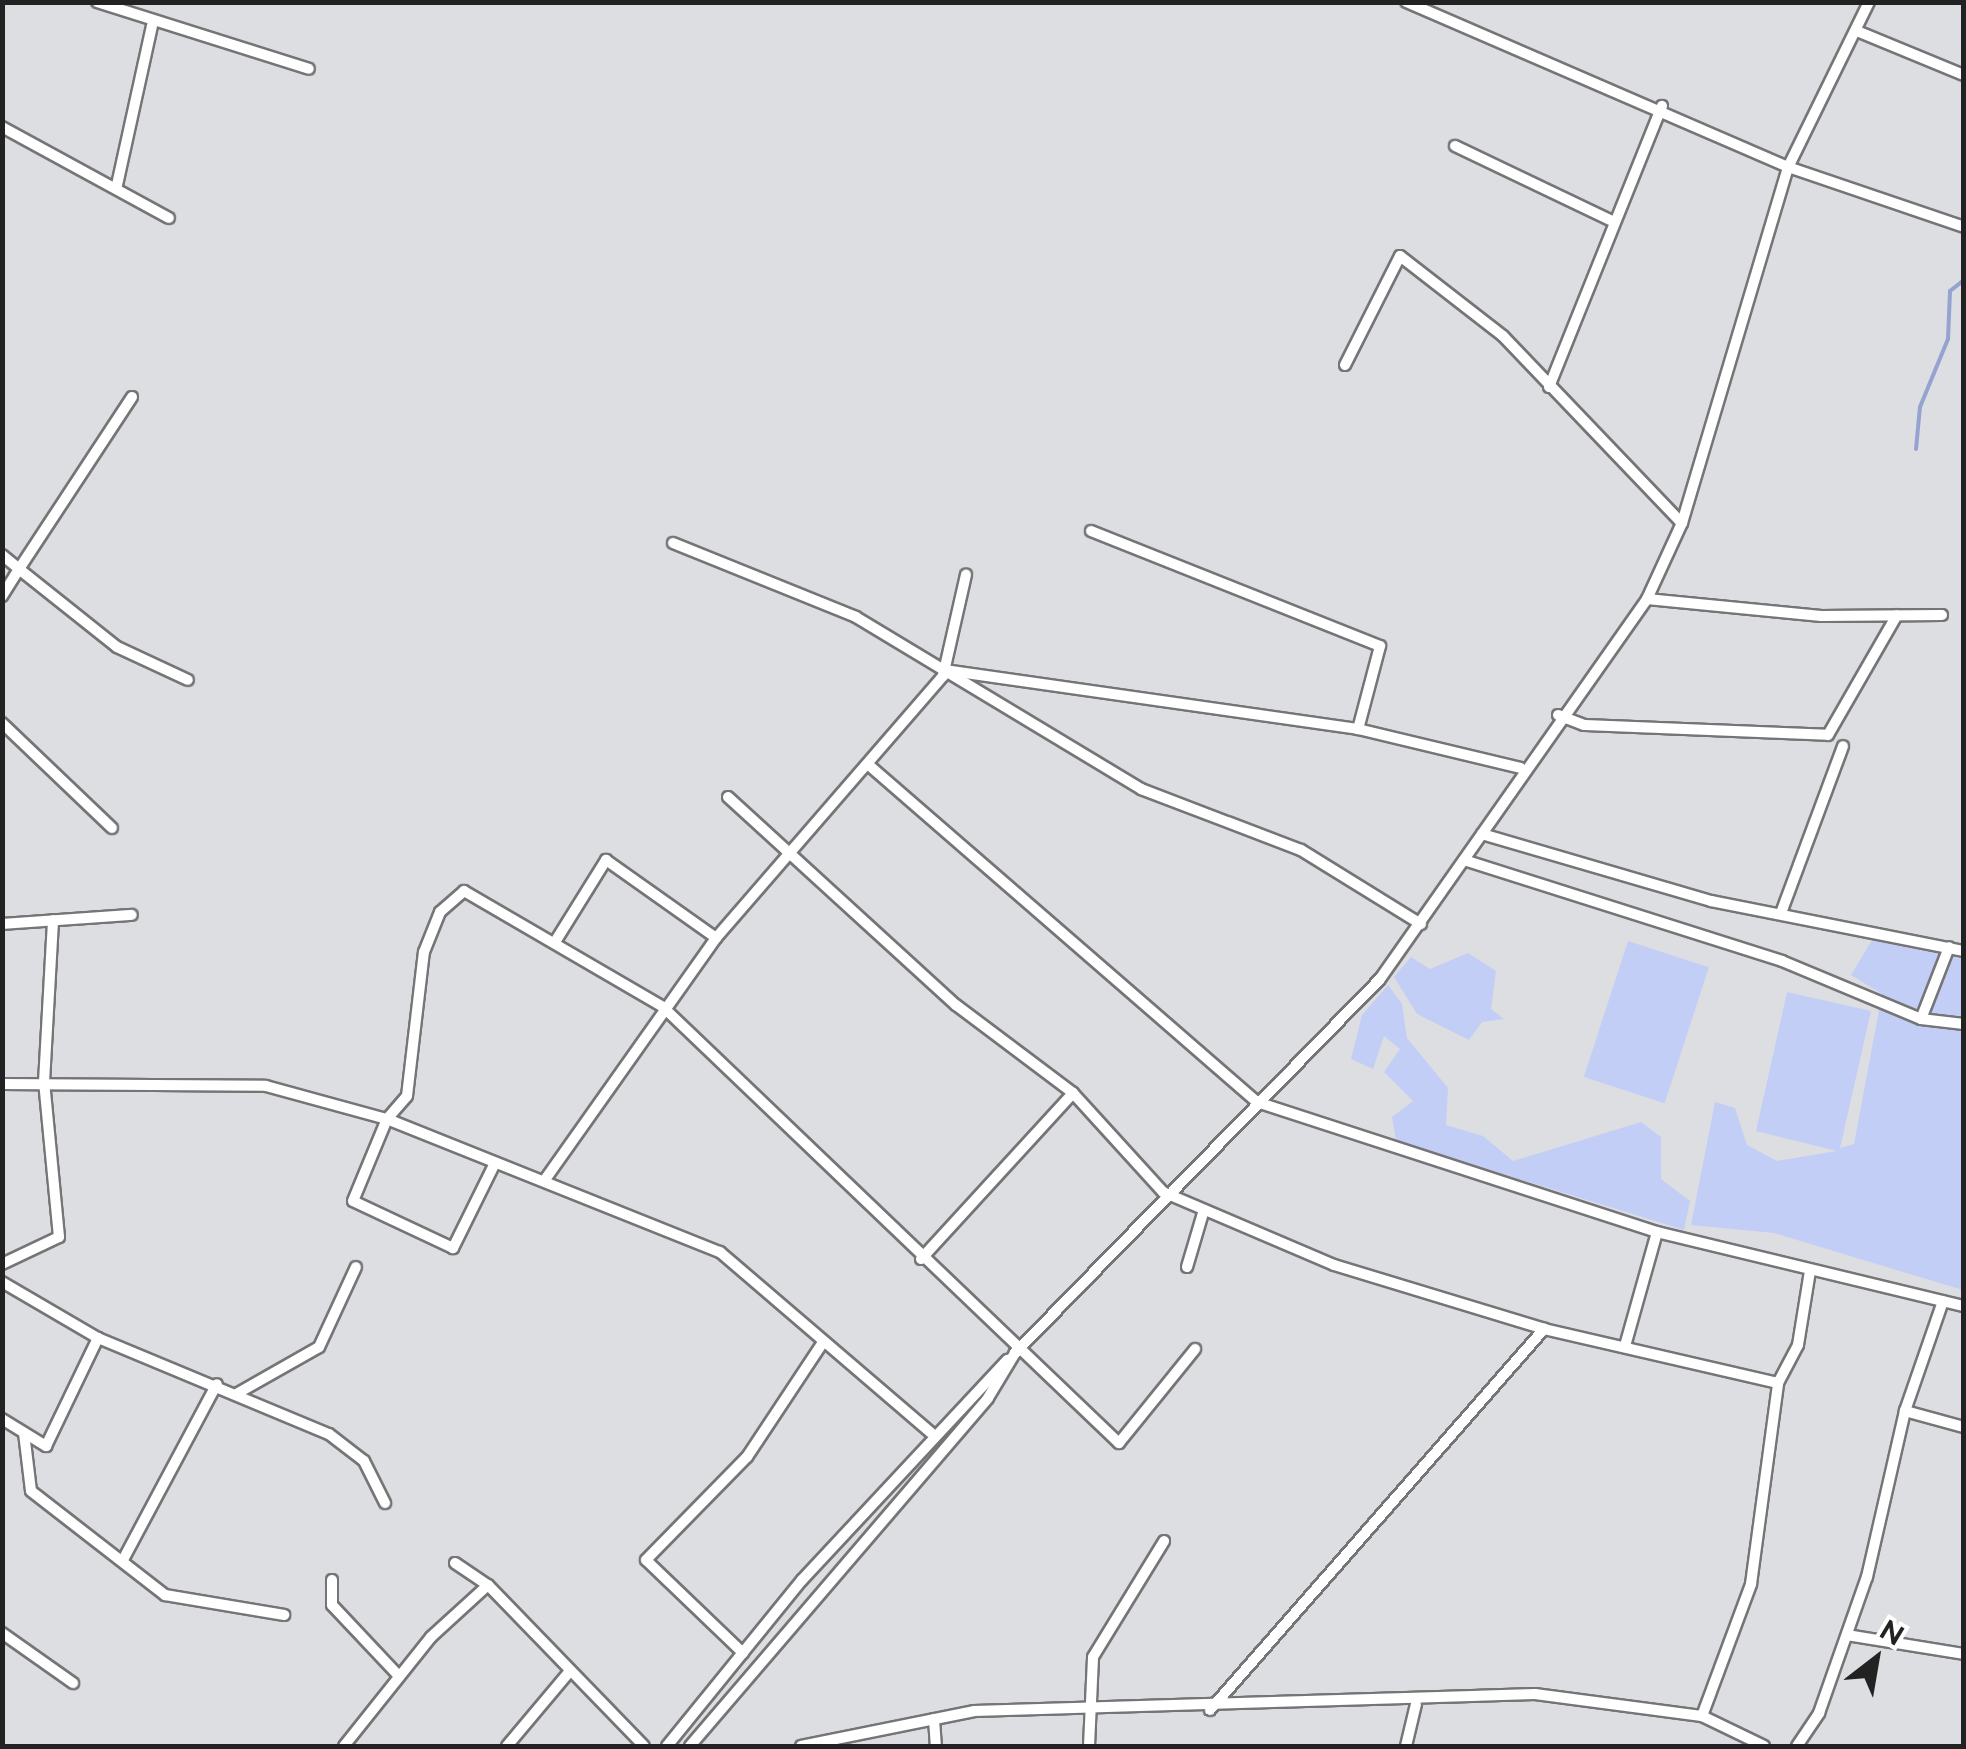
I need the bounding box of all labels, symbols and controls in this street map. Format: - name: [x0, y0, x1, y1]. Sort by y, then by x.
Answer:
- north arrow: [1826, 1609, 1926, 1709]
- text: N: [1874, 1613, 1909, 1653]

